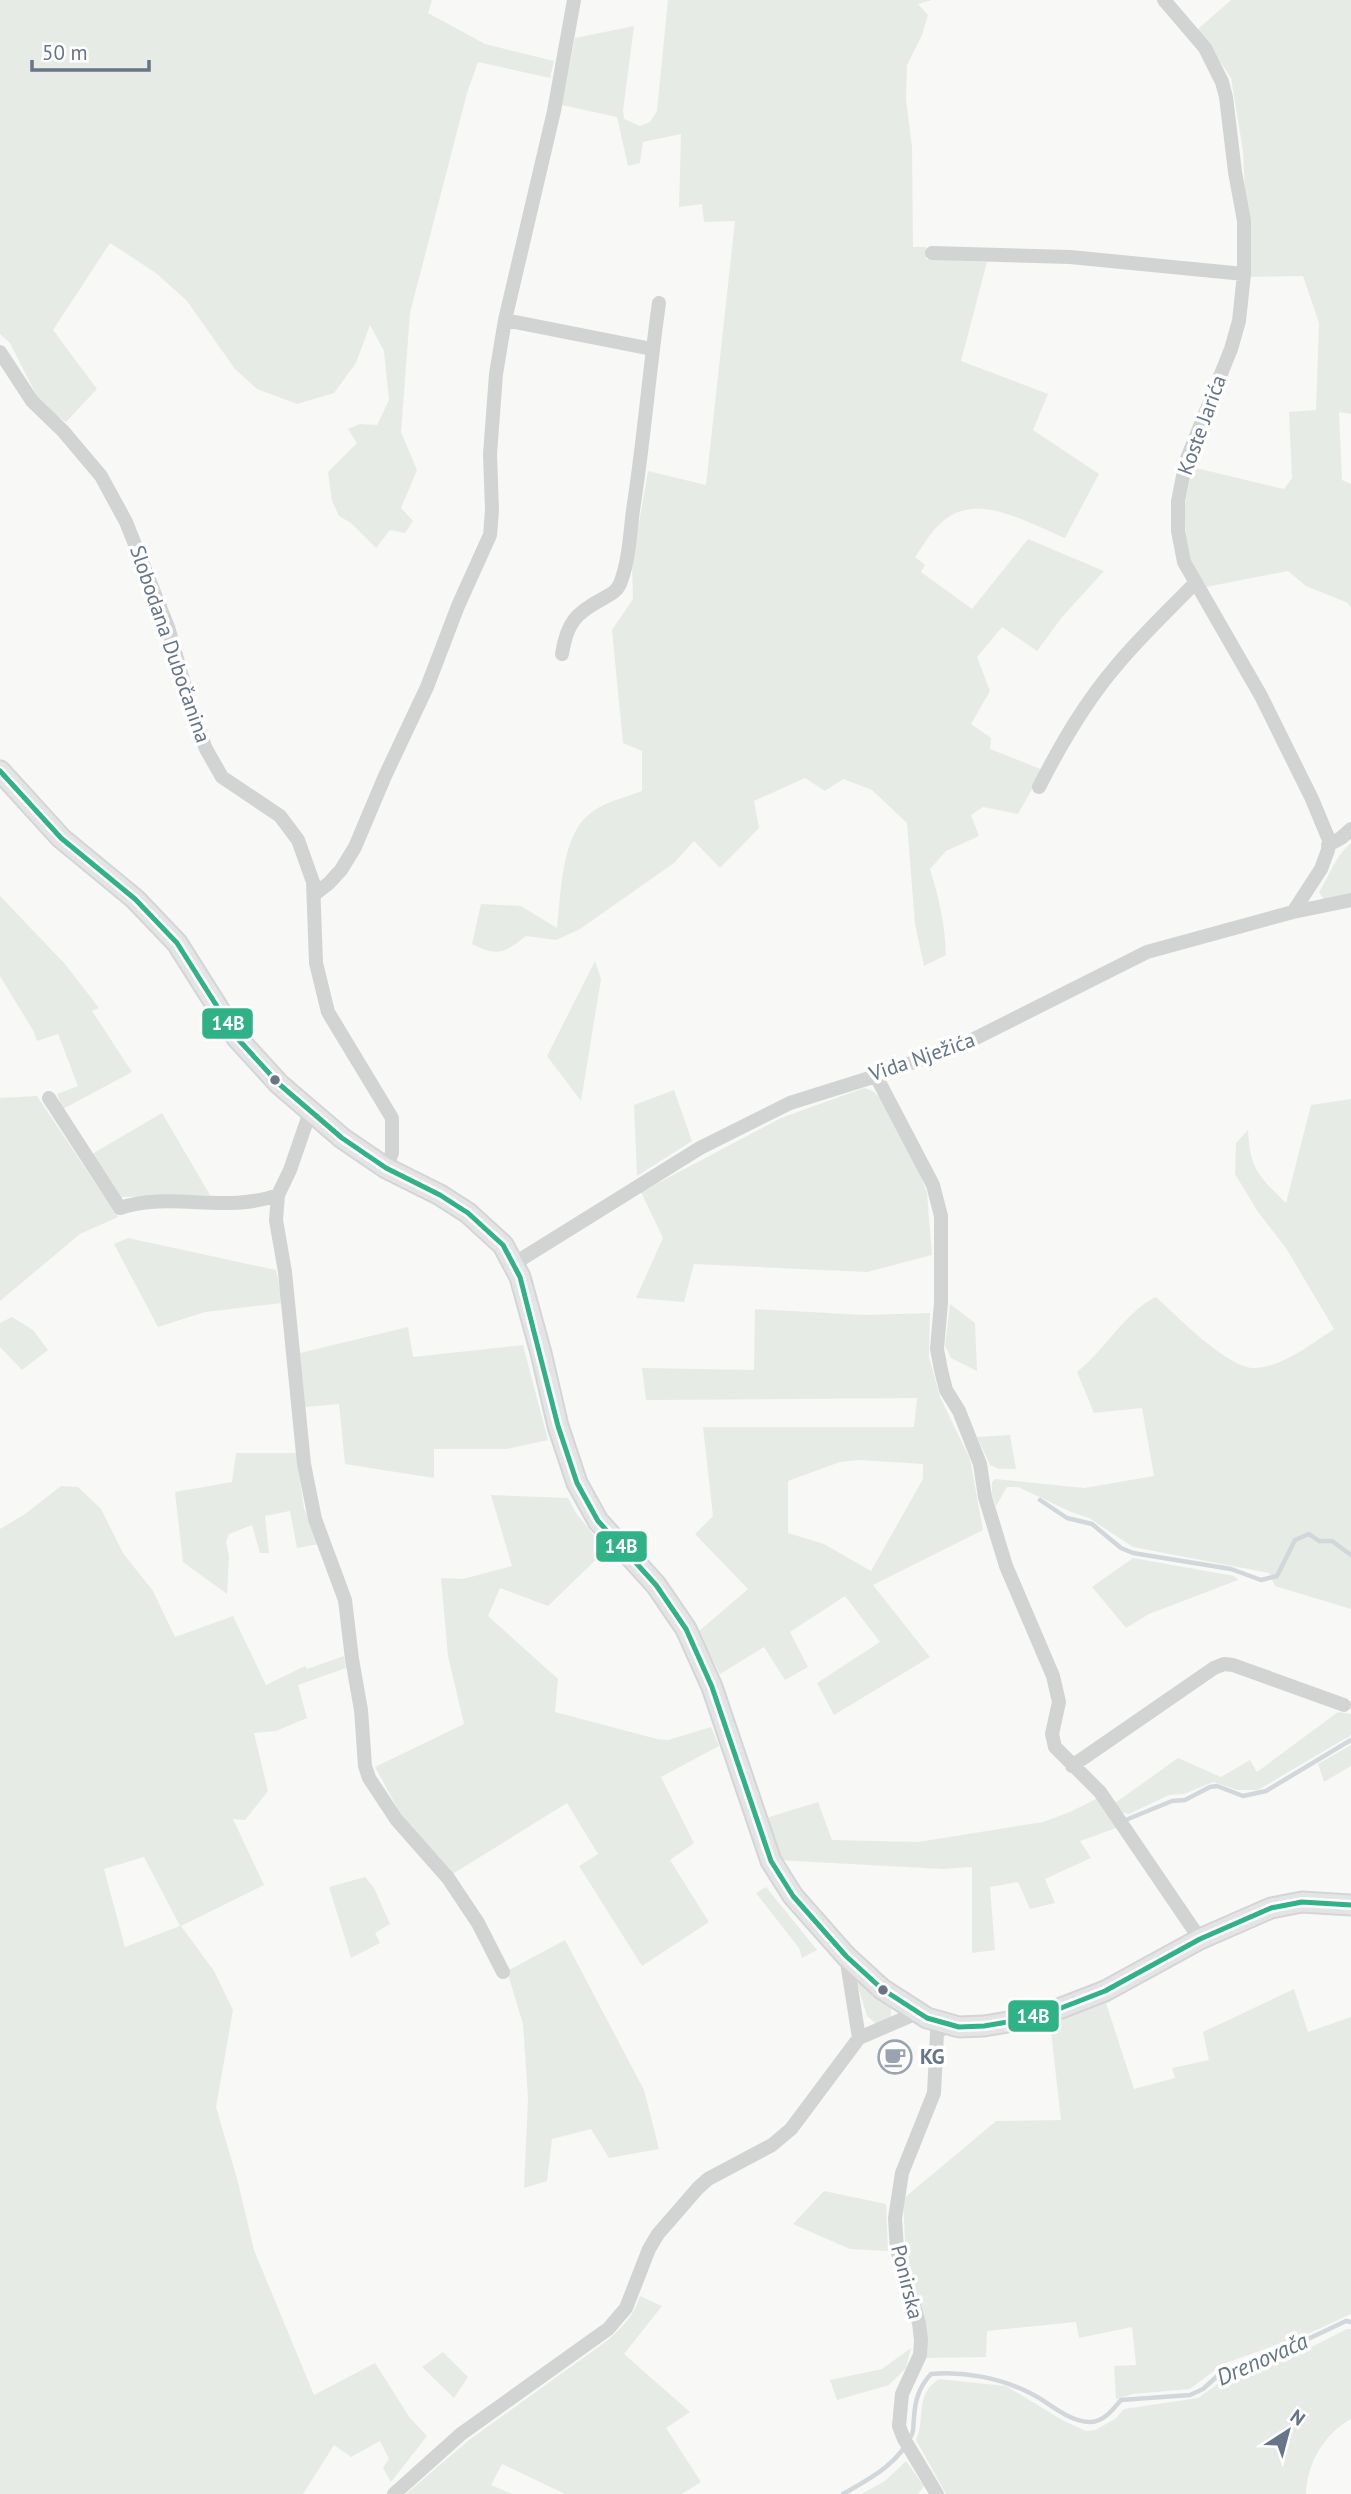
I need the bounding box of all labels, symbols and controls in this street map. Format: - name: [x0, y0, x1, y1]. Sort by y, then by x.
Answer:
- scale bar: [32, 28, 149, 72]
- text: 50 m: [42, 39, 88, 66]
- street label: Koste Jarića: [1171, 371, 1232, 478]
- street label: Slobodana Dubočanina: [124, 542, 217, 746]
- line badge: 14B: [201, 1007, 254, 1040]
- text: 14B: [212, 1011, 244, 1035]
- street label: Vida Nježića: [865, 1026, 978, 1088]
- unlabelled marker: [268, 1073, 282, 1087]
- line badge: 14B: [595, 1530, 648, 1563]
- text: 14B: [605, 1534, 637, 1558]
- unlabelled marker: [876, 1983, 890, 1997]
- line badge: 14B: [1007, 1999, 1060, 2033]
- text: 14B: [1017, 2004, 1049, 2028]
- cafe icon: KG: [876, 2038, 914, 2076]
- place label: KG: [920, 2043, 945, 2070]
- street label: Ponirska: [885, 2242, 930, 2322]
- water label: Drenovača: [1212, 2326, 1312, 2391]
- north arrow: [1253, 2396, 1323, 2466]
- text: N: [1286, 2404, 1310, 2431]

